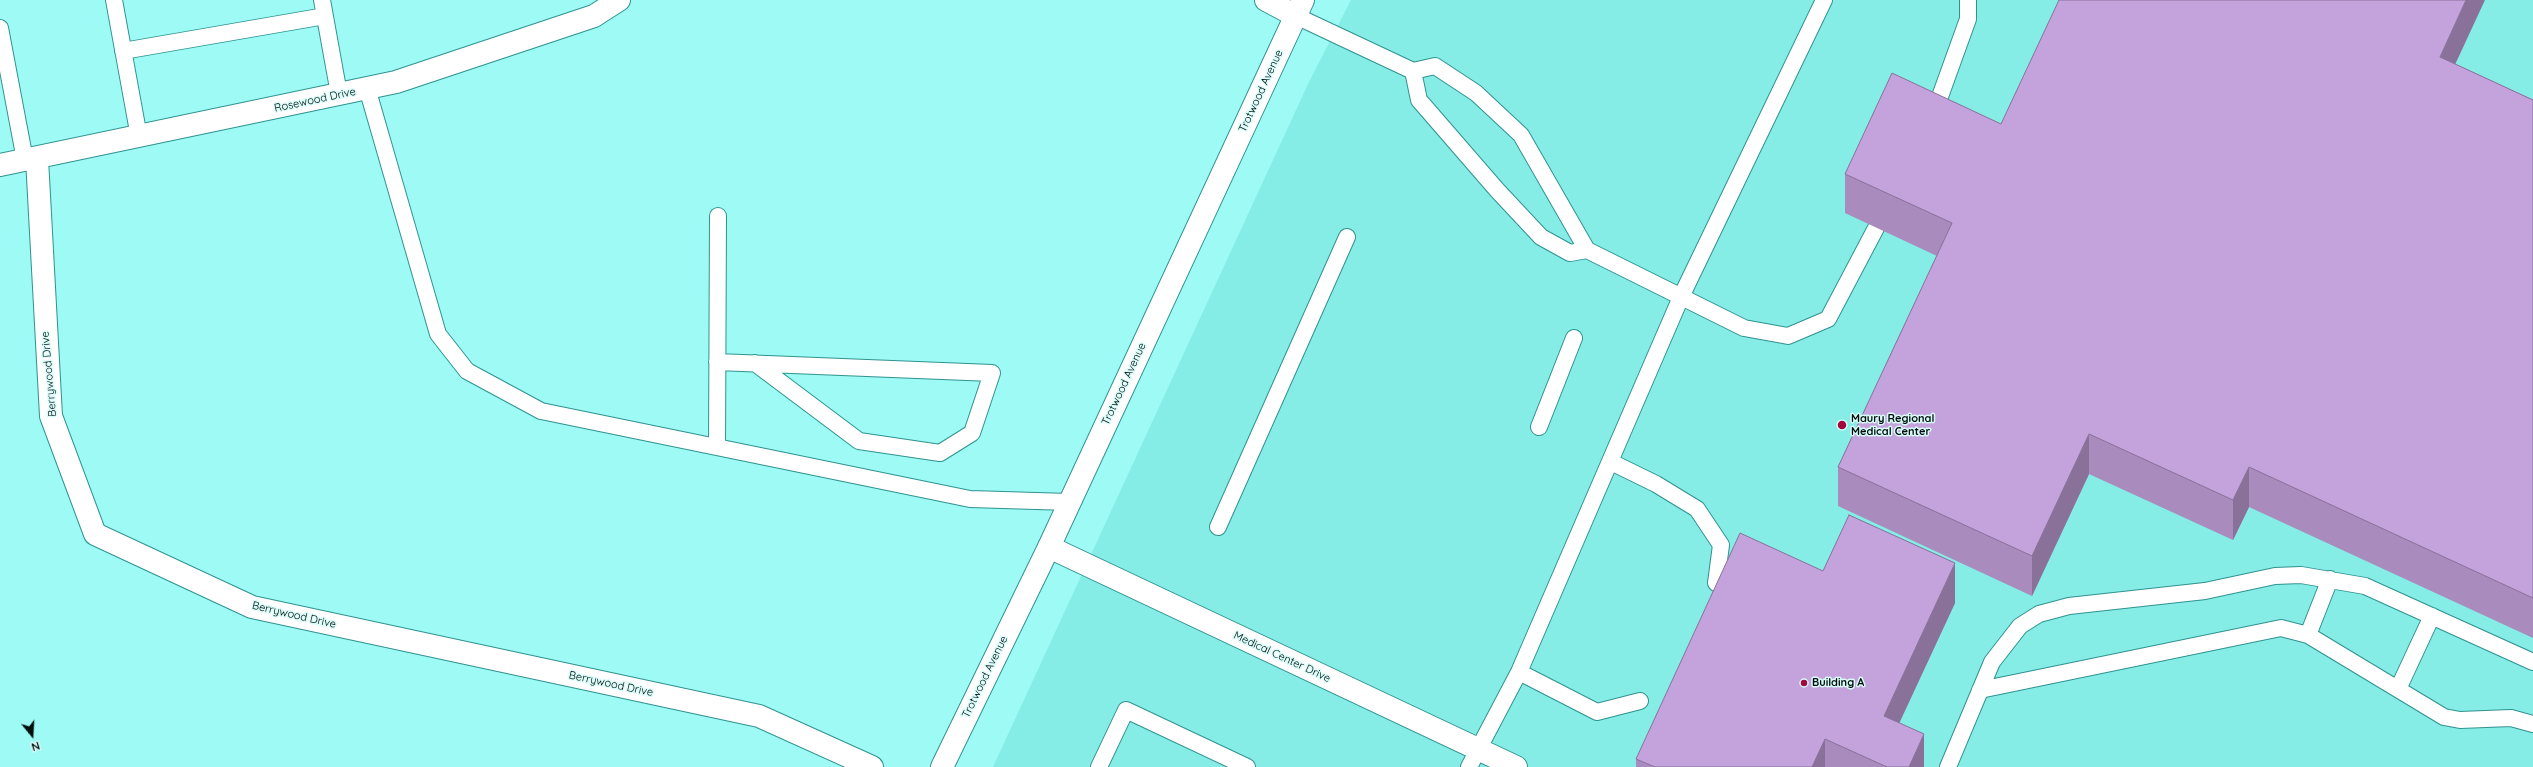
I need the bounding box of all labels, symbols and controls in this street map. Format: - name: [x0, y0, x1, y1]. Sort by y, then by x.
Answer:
- street label: Trotwood Avenue: [1236, 48, 1286, 134]
- street label: Rosewood Drive: [273, 85, 357, 115]
- street label: Berrywood Drive: [39, 331, 59, 417]
- street label: Trotwood Avenue: [1099, 341, 1149, 427]
- place label: Maury Regional Medical Center: [1851, 412, 1934, 438]
- marker: Maury Regional Medical Center: [1836, 419, 1848, 431]
- street label: Berrywood Drive: [251, 599, 337, 631]
- street label: Medical Center Drive: [1231, 629, 1333, 685]
- street label: Trotwood Avenue: [959, 634, 1011, 720]
- street label: Berrywood Drive: [568, 669, 654, 699]
- place label: Building A: [1812, 676, 1864, 690]
- marker: Building A: [1799, 678, 1809, 688]
- north arrow: [12, 715, 52, 755]
- text: N: [30, 739, 42, 754]

